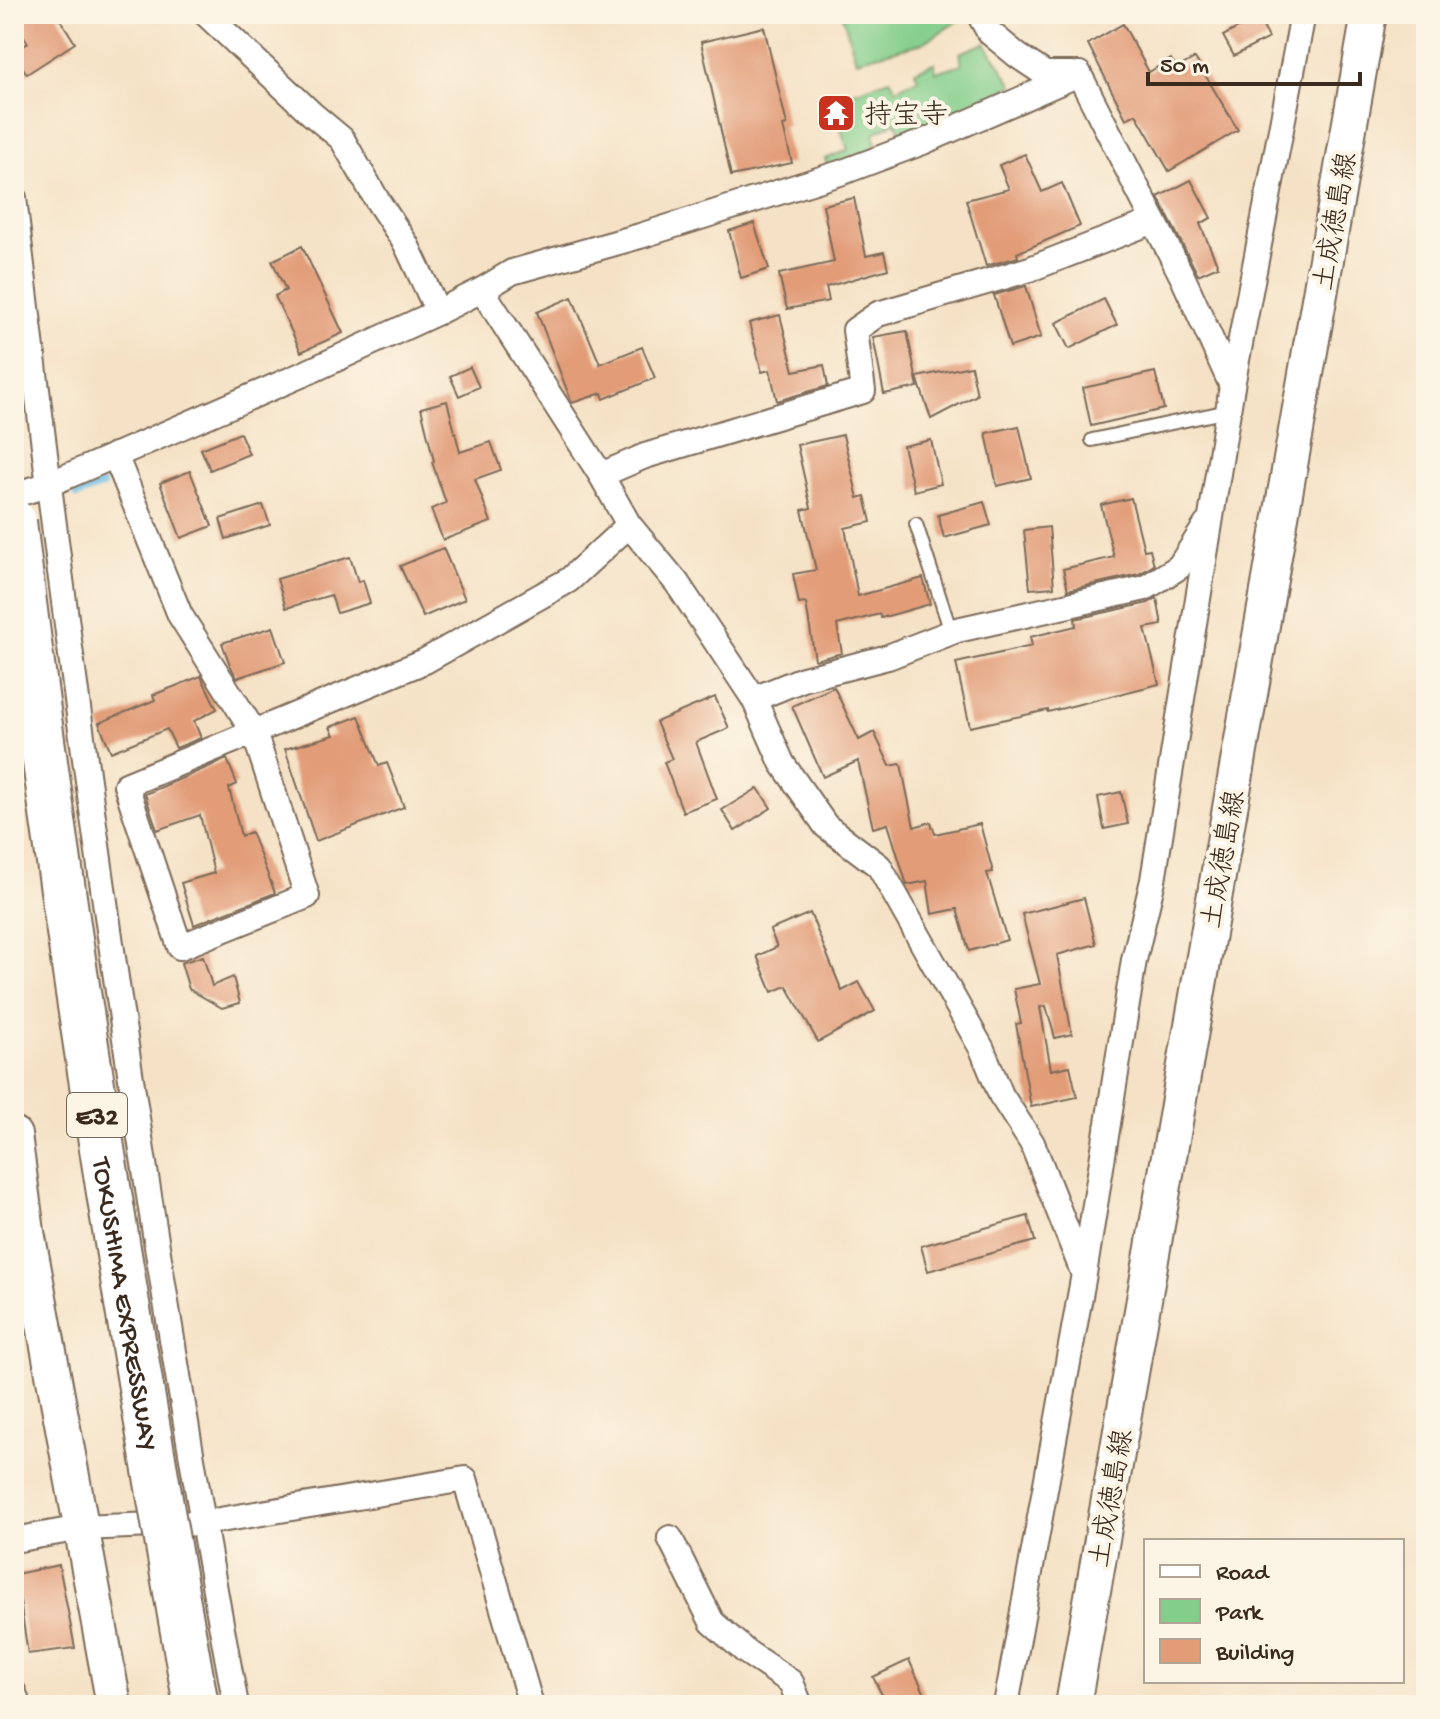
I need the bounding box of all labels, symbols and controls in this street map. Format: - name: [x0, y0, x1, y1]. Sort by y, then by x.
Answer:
- scale bar: [1148, 36, 1360, 86]
- text: 50 m: [1160, 53, 1209, 82]
- temple icon: 持宝寺: [815, 92, 857, 134]
- place label: 持宝寺: [864, 100, 948, 134]
- street label: 土成徳島線: [1308, 150, 1366, 294]
- street label: 土成徳島線: [1196, 788, 1254, 932]
- road number: E32: [67, 1093, 127, 1137]
- street label: TOKUSHIMA EXPRESSWAY: [82, 1153, 163, 1454]
- street label: 土成徳島線: [1084, 1427, 1142, 1571]
- legend: [1144, 1539, 1404, 1683]
- text: Road: [1216, 1560, 1270, 1589]
- text: Park: [1215, 1600, 1264, 1629]
- text: Building: [1215, 1640, 1294, 1669]

